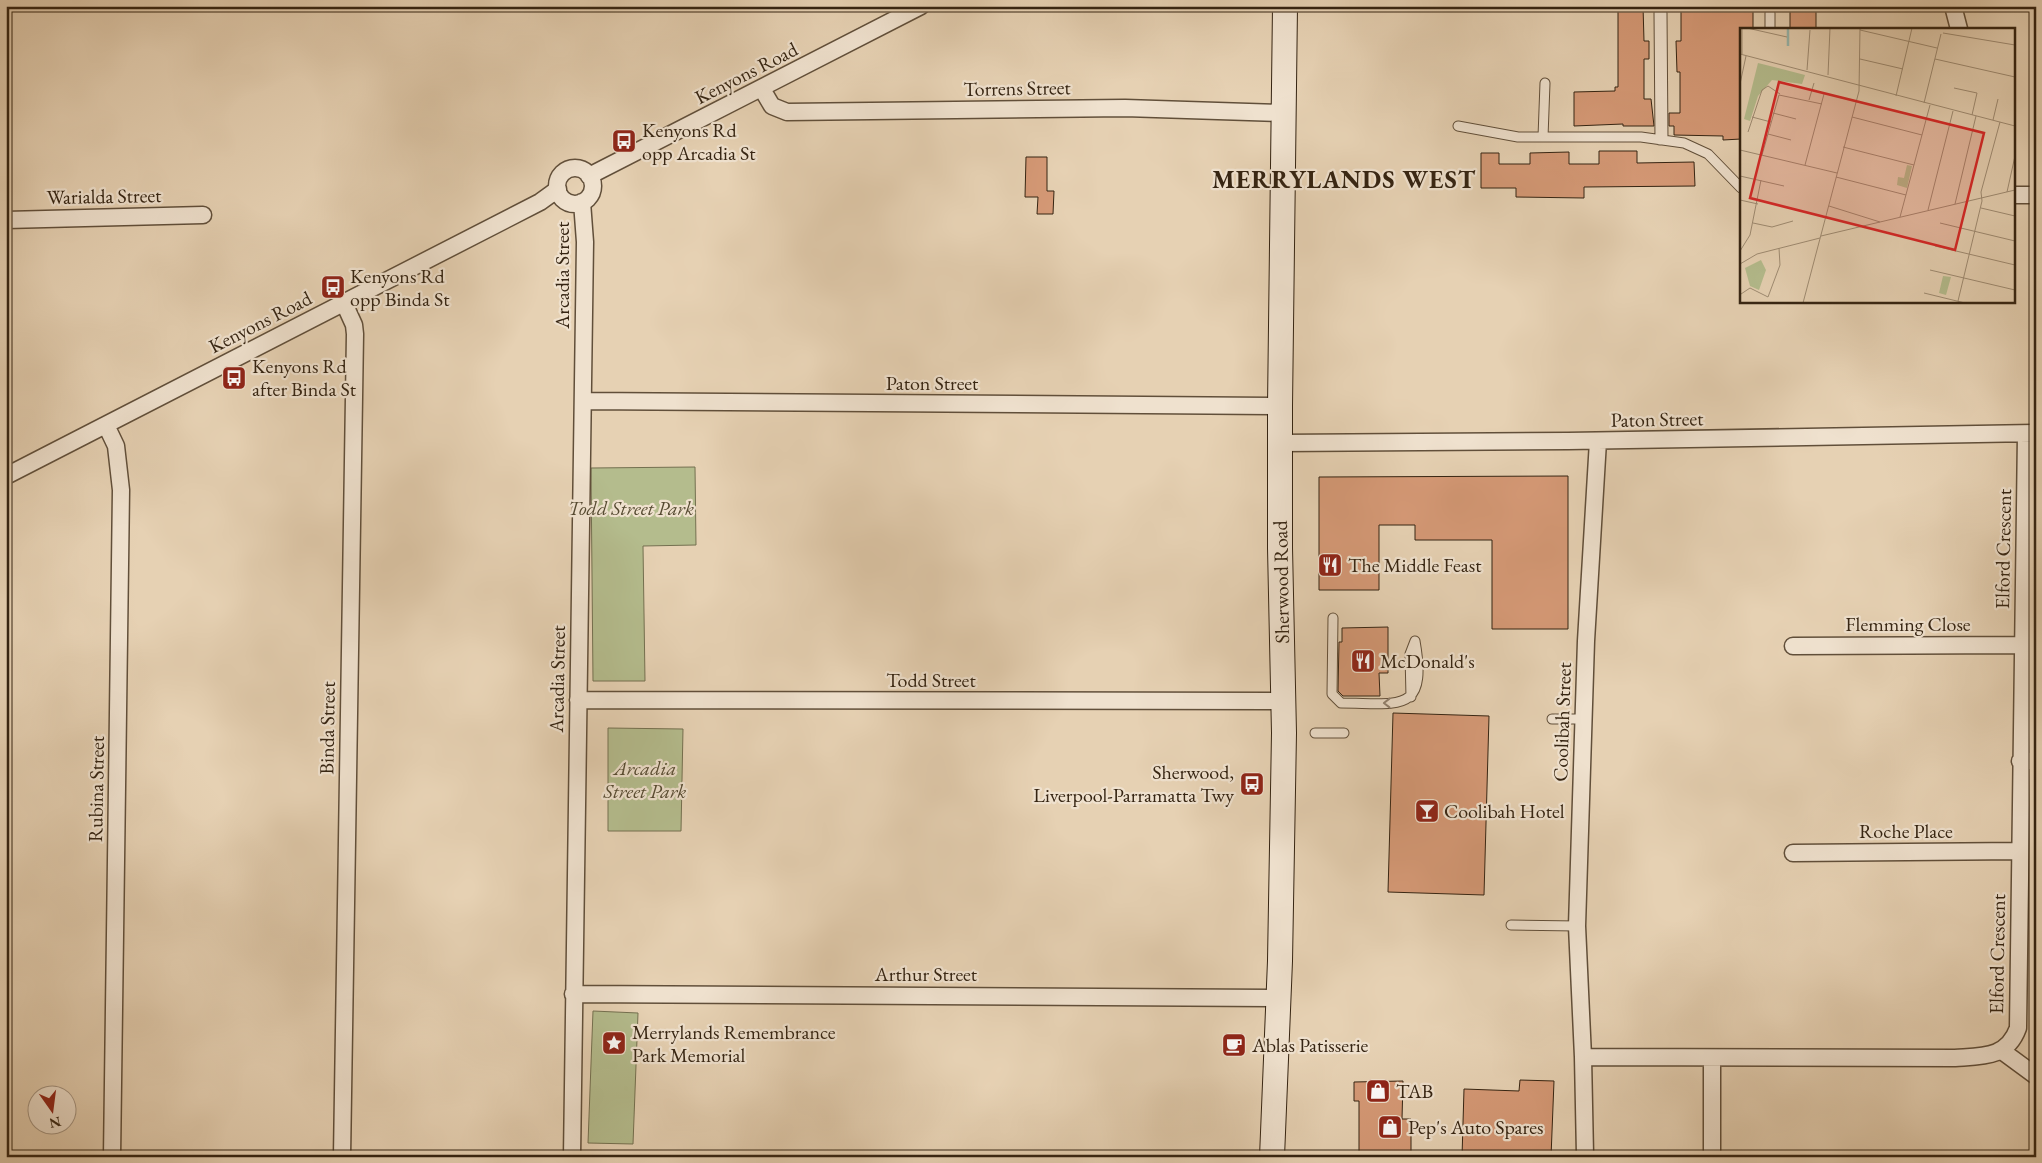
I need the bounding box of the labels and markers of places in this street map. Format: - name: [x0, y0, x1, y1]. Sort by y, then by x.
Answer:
- place label: Kenyons Rd opp Arcadia St: [642, 117, 756, 166]
- bus stop icon: Kenyons Rd opp Arcadia St: [611, 128, 637, 154]
- place label: Kenyons Rd opp Binda St: [350, 263, 450, 312]
- bus stop icon: Kenyons Rd opp Binda St: [320, 274, 346, 300]
- place label: Kenyons Rd after Binda St: [252, 353, 357, 402]
- bus stop icon: Kenyons Rd after Binda St: [221, 365, 247, 391]
- restaurant icon: The Middle Feast: [1317, 552, 1343, 578]
- place label: The Middle Feast: [1348, 552, 1482, 578]
- restaurant icon: McDonald's: [1350, 648, 1376, 674]
- place label: McDonald's: [1380, 648, 1475, 674]
- place label: Sherwood, Liverpool-Parramatta Twy: [1033, 759, 1234, 808]
- bus stop icon: Sherwood, Liverpool-Parramatta Twy: [1239, 771, 1265, 797]
- bar icon: Coolibah Hotel: [1414, 798, 1440, 824]
- place label: Coolibah Hotel: [1444, 798, 1565, 824]
- place label: Merrylands Remembrance Park Memorial: [632, 1019, 836, 1068]
- place icon: Merrylands Remembrance Park Memorial: [601, 1030, 627, 1056]
- cafe icon: Ablas Patisserie: [1221, 1032, 1247, 1058]
- place label: Ablas Patisserie: [1251, 1032, 1369, 1058]
- shop icon: TAB: [1365, 1078, 1391, 1104]
- place label: TAB: [1396, 1078, 1433, 1104]
- shop icon: Pep's Auto Spares: [1377, 1114, 1403, 1140]
- place label: Pep's Auto Spares: [1408, 1114, 1543, 1140]

